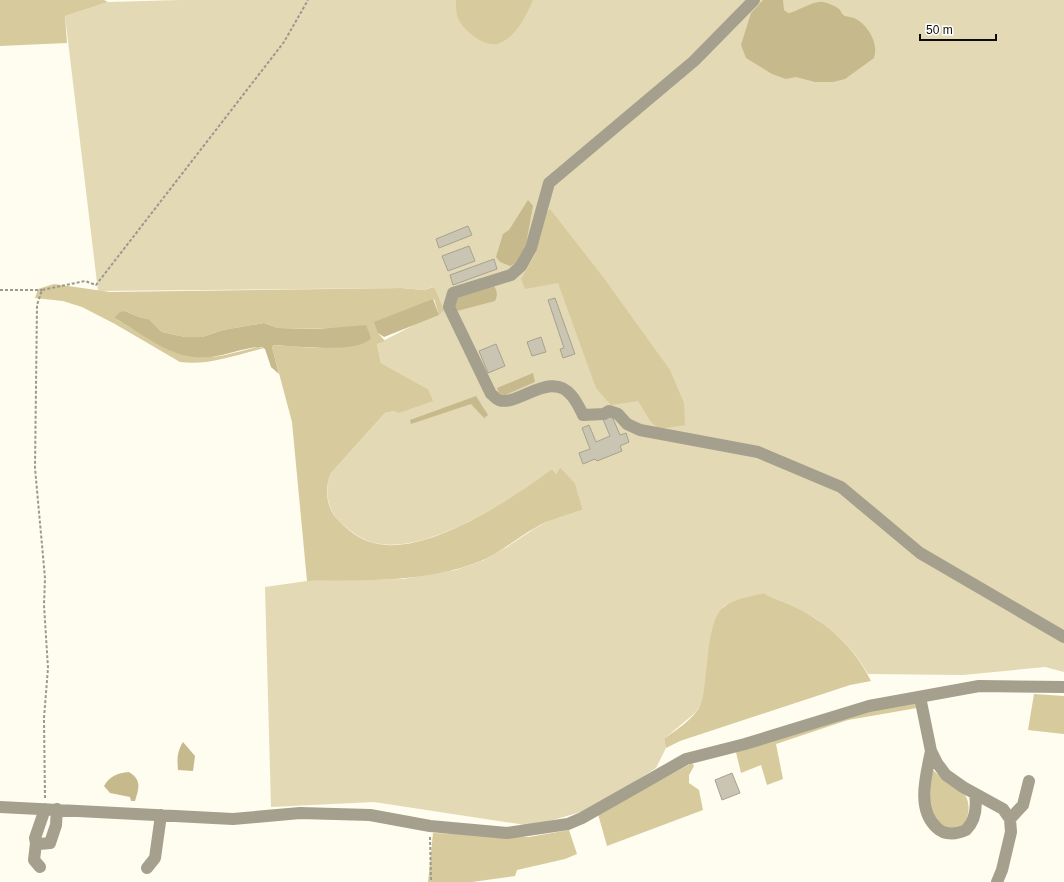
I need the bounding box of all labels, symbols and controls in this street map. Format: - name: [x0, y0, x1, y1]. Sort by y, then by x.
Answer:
- scale bar: [920, 16, 996, 42]
- text: 50 m: [926, 23, 953, 37]

